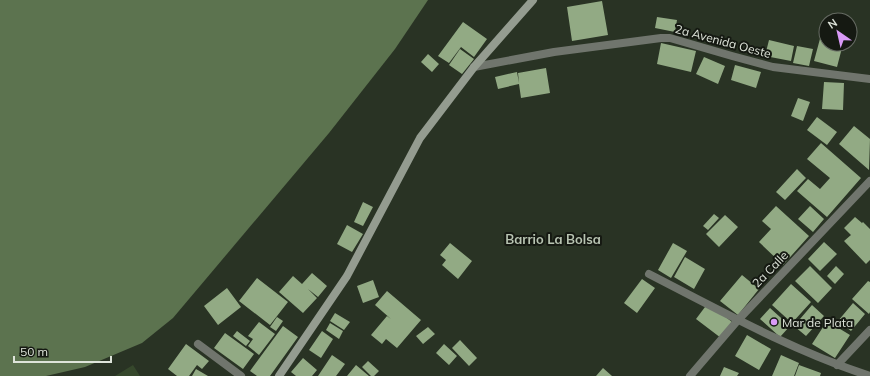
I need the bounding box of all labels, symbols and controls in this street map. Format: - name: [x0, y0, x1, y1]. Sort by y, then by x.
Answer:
- north arrow: [818, 12, 858, 52]
- text: N: [825, 16, 840, 32]
- street label: 2a Avenida Oeste: [673, 21, 773, 61]
- district label: Barrio La Bolsa: [505, 231, 601, 247]
- street label: 2a Calle: [749, 248, 791, 290]
- place label: Mar de Plata: [782, 315, 853, 330]
- marker: Mar de Plata: [769, 317, 779, 327]
- scale bar: [14, 338, 111, 364]
- text: 50 m: [20, 344, 48, 359]

